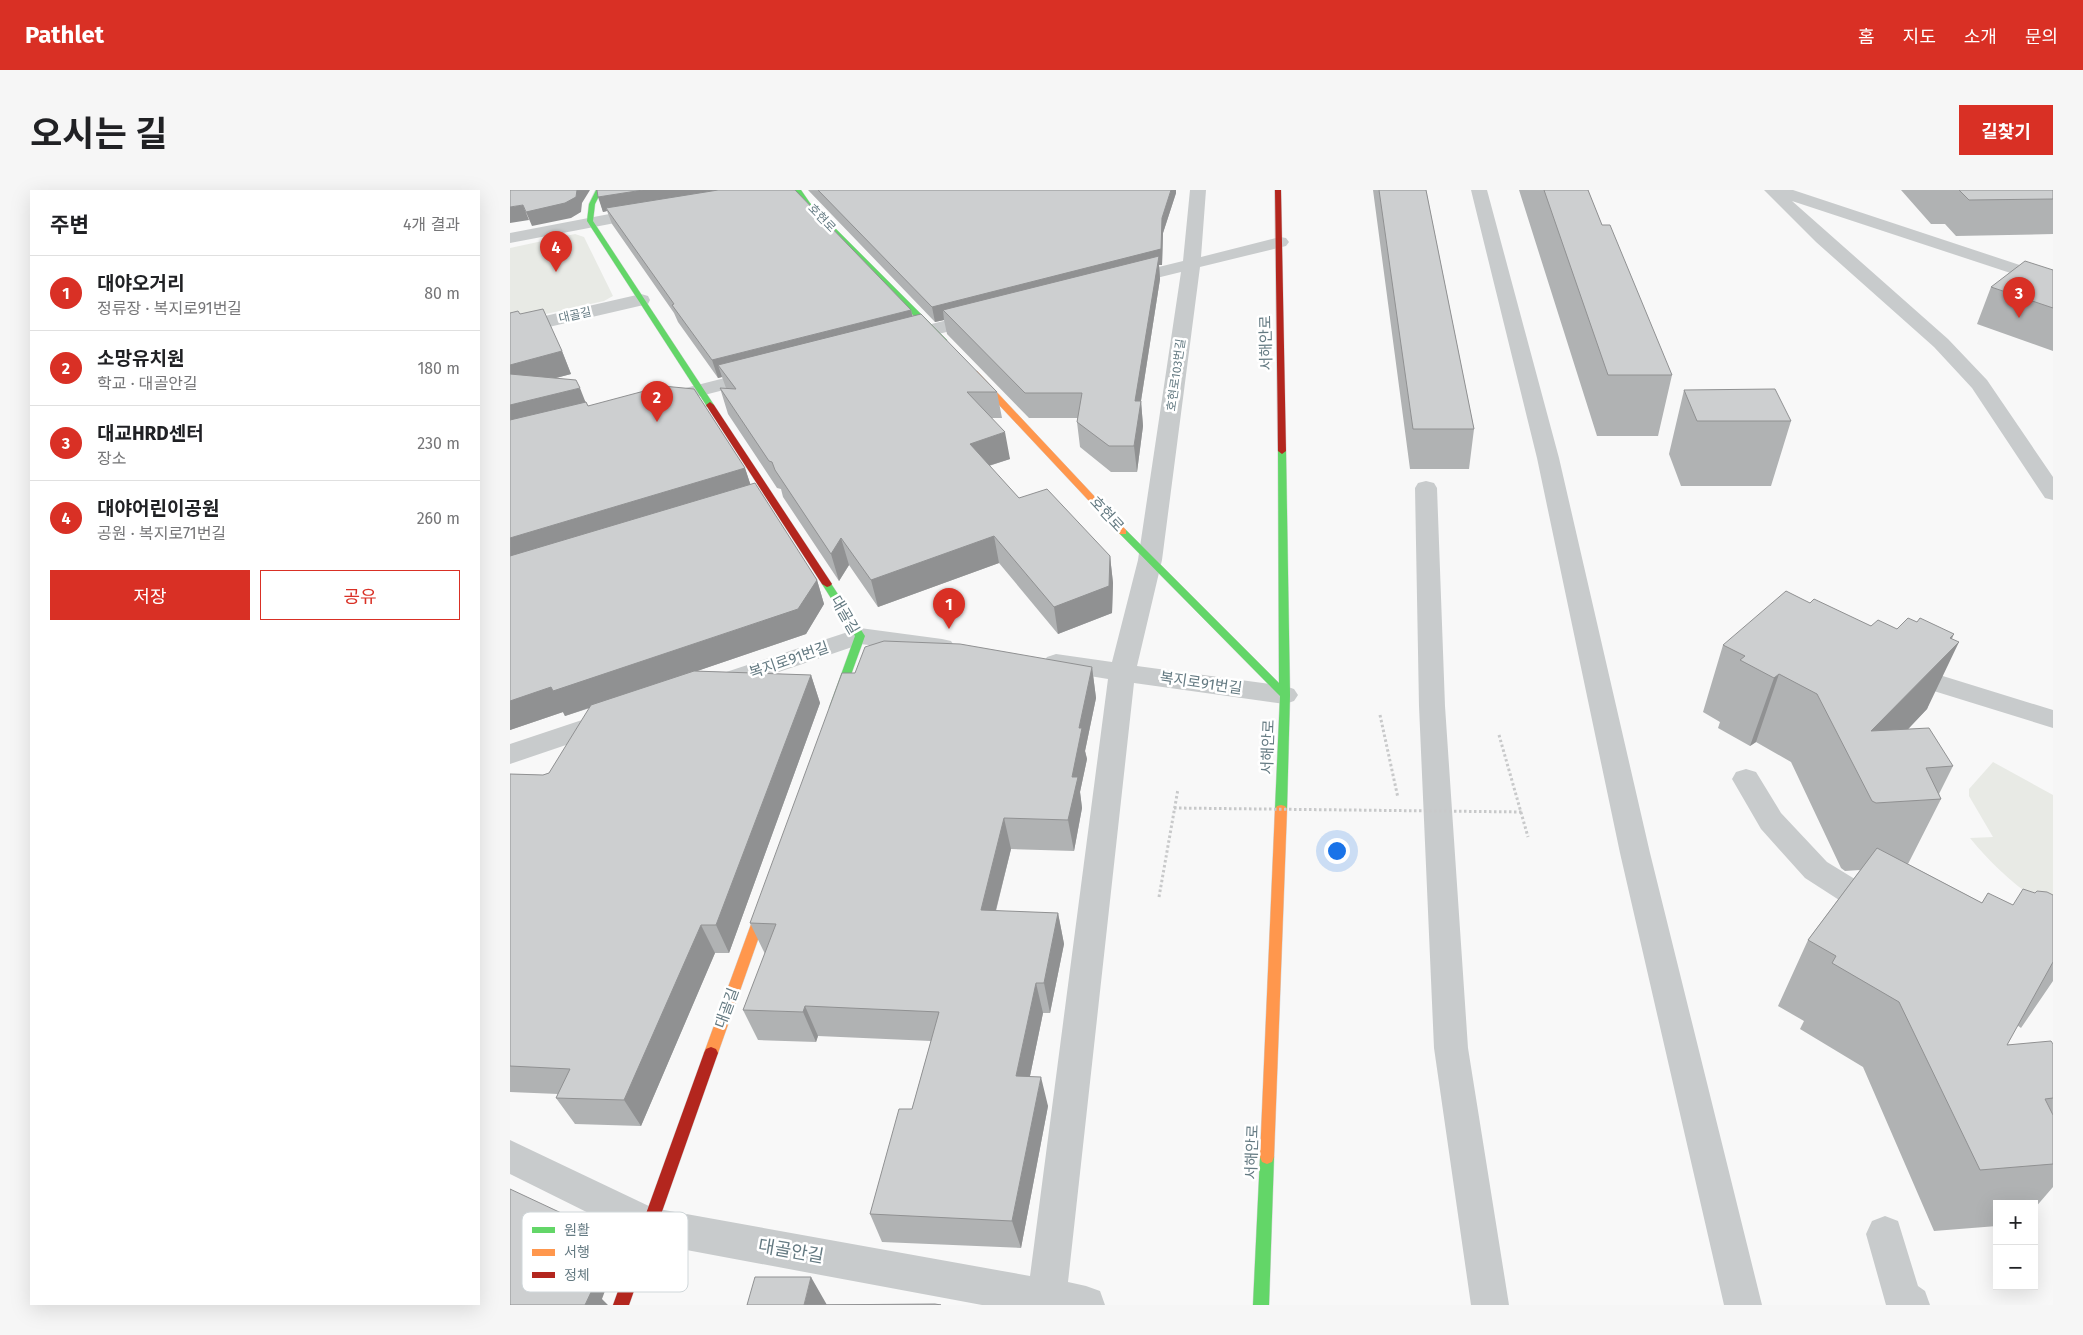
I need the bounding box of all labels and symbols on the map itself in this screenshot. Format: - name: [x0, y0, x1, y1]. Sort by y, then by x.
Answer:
- street label: 호현로: [805, 201, 839, 235]
- pin: 4: [540, 231, 572, 272]
- pin: 3: [2003, 277, 2035, 318]
- street label: 대골길: [557, 304, 593, 326]
- street label: 서해안로: [1257, 315, 1275, 371]
- street label: 호현로103번길: [1164, 338, 1188, 412]
- pin: 2: [641, 381, 673, 422]
- street label: 호현로: [1086, 493, 1128, 535]
- pin: 1: [933, 588, 965, 629]
- street label: 대골길: [827, 593, 863, 637]
- street label: 복지로91번길: [747, 638, 831, 682]
- street label: 복지로91번길: [1159, 668, 1243, 698]
- street label: 서해안로: [1258, 719, 1278, 775]
- your location: [1324, 838, 1350, 864]
- street label: 대골길: [711, 985, 743, 1031]
- street label: 서해안로: [1242, 1124, 1262, 1180]
- legend: [522, 1212, 688, 1292]
- text: 원활: [564, 1222, 590, 1239]
- street label: 대골안길: [756, 1234, 826, 1268]
- text: 서행: [564, 1244, 590, 1261]
- text: 정체: [564, 1267, 590, 1284]

